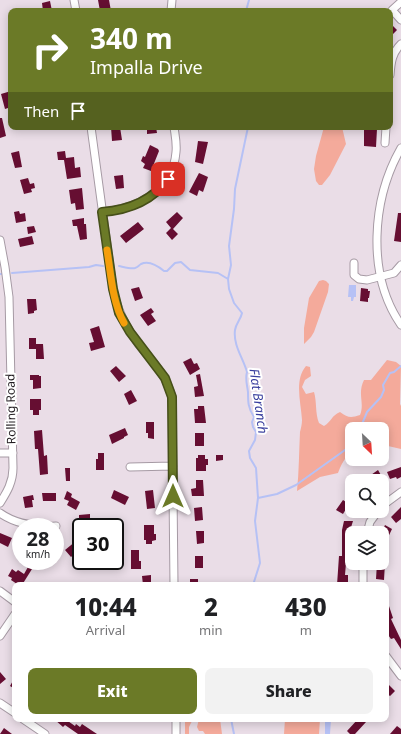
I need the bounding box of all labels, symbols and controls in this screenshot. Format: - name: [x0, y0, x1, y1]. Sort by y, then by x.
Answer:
- text: 340 m: [90, 19, 173, 57]
- icon: right: [24, 24, 76, 76]
- text: Impalla Drive: [90, 55, 203, 79]
- icon: arrive: [67, 100, 89, 122]
- text: Then: [24, 101, 59, 121]
- pin: [151, 162, 185, 196]
- icon: arrive: [157, 168, 179, 190]
- water label: Flat Branch: [246, 367, 272, 435]
- street label: Rolling Road: [1, 373, 20, 445]
- north arrow: [345, 422, 389, 466]
- map controls: [345, 422, 389, 570]
- button: search: [345, 474, 389, 518]
- position arrow: [152, 475, 194, 517]
- speed limit sign: 30: [72, 518, 124, 570]
- text: 28: [27, 525, 49, 552]
- button: layers: [345, 526, 389, 570]
- text: km/h: [26, 547, 50, 561]
- text: 10:44: [74, 590, 137, 623]
- text: 2: [204, 590, 218, 623]
- text: 430: [285, 590, 327, 623]
- text: Arrival: [86, 621, 125, 639]
- text: min: [199, 621, 223, 639]
- text: m: [300, 621, 312, 639]
- button: Exit: [28, 668, 197, 714]
- button: Share: [205, 668, 373, 714]

